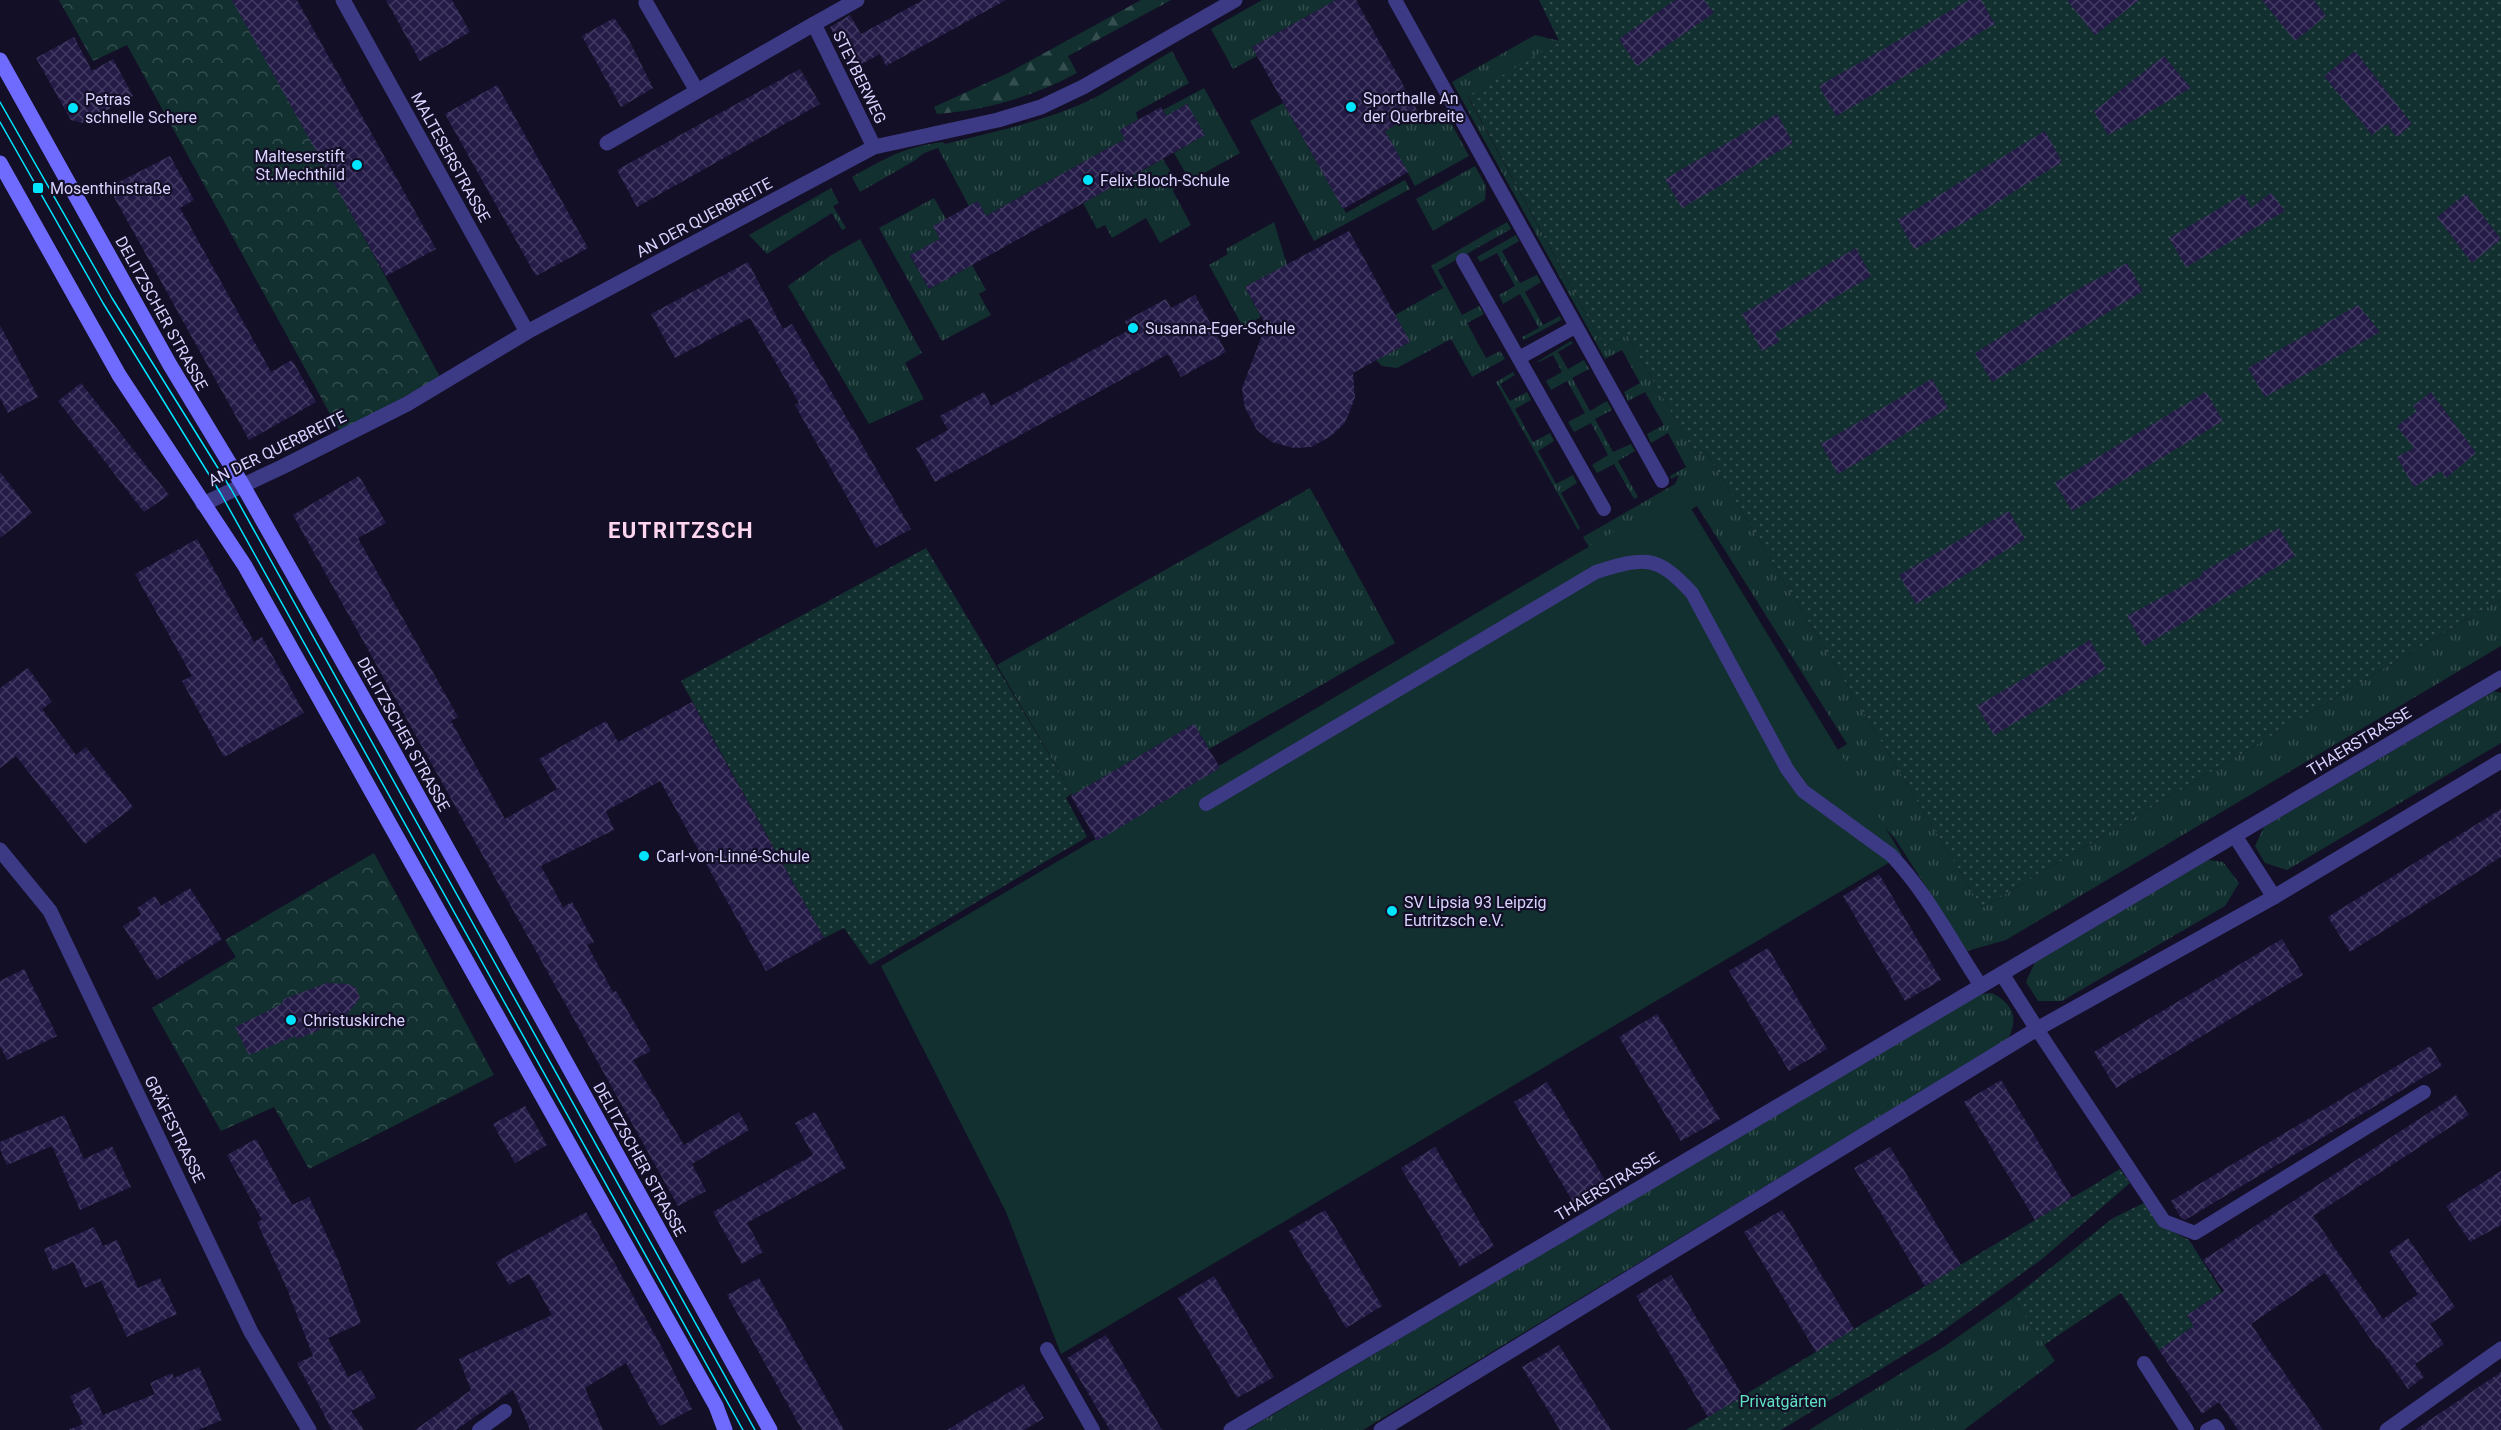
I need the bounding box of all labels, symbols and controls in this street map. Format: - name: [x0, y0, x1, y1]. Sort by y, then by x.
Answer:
- street label: STEYBERWEG: [829, 28, 890, 127]
- street label: MALTESERSTRASSE: [407, 89, 494, 225]
- place label: Sporthalle An der Querbreite: [1363, 89, 1464, 126]
- place label: Petras schnelle Schere: [85, 90, 197, 127]
- marker: Sporthalle An der Querbreite: [1344, 100, 1358, 114]
- marker: Petras schnelle Schere: [66, 101, 80, 115]
- place label: Malteserstift St.Mechthild: [254, 147, 345, 184]
- marker: Malteserstift St.Mechthild: [350, 158, 364, 172]
- place label: Felix-Bloch-Schule: [1100, 171, 1230, 190]
- marker: Felix-Bloch-Schule: [1081, 173, 1095, 187]
- street label: AN DER QUERBREITE: [633, 174, 775, 261]
- place label: Mosenthinstraße: [50, 179, 171, 198]
- marker: Mosenthinstraße: [31, 181, 45, 195]
- street label: DELITZSCHER STRASSE: [111, 233, 212, 394]
- place label: Susanna-Eger-Schule: [1145, 319, 1295, 338]
- marker: Susanna-Eger-Schule: [1126, 321, 1140, 335]
- street label: AN DER QUERBREITE: [205, 407, 349, 490]
- district label: EUTRITZSCH: [608, 518, 754, 543]
- street label: DELITZSCHER STRASSE: [353, 654, 454, 815]
- street label: THAERSTRASSE: [2304, 703, 2415, 780]
- place label: Carl-von-Linné-Schule: [656, 847, 810, 866]
- marker: Carl-von-Linné-Schule: [637, 849, 651, 863]
- place label: SV Lipsia 93 Leipzig Eutritzsch e.V.: [1404, 893, 1547, 930]
- marker: SV Lipsia 93 Leipzig Eutritzsch e.V.: [1385, 904, 1399, 918]
- place label: Christuskirche: [303, 1011, 405, 1030]
- marker: Christuskirche: [284, 1013, 298, 1027]
- street label: GRÄFESTRASSE: [140, 1073, 209, 1186]
- street label: DELITZSCHER STRASSE: [589, 1079, 690, 1240]
- street label: THAERSTRASSE: [1552, 1148, 1663, 1225]
- park label: Privatgärten: [1739, 1392, 1827, 1411]

